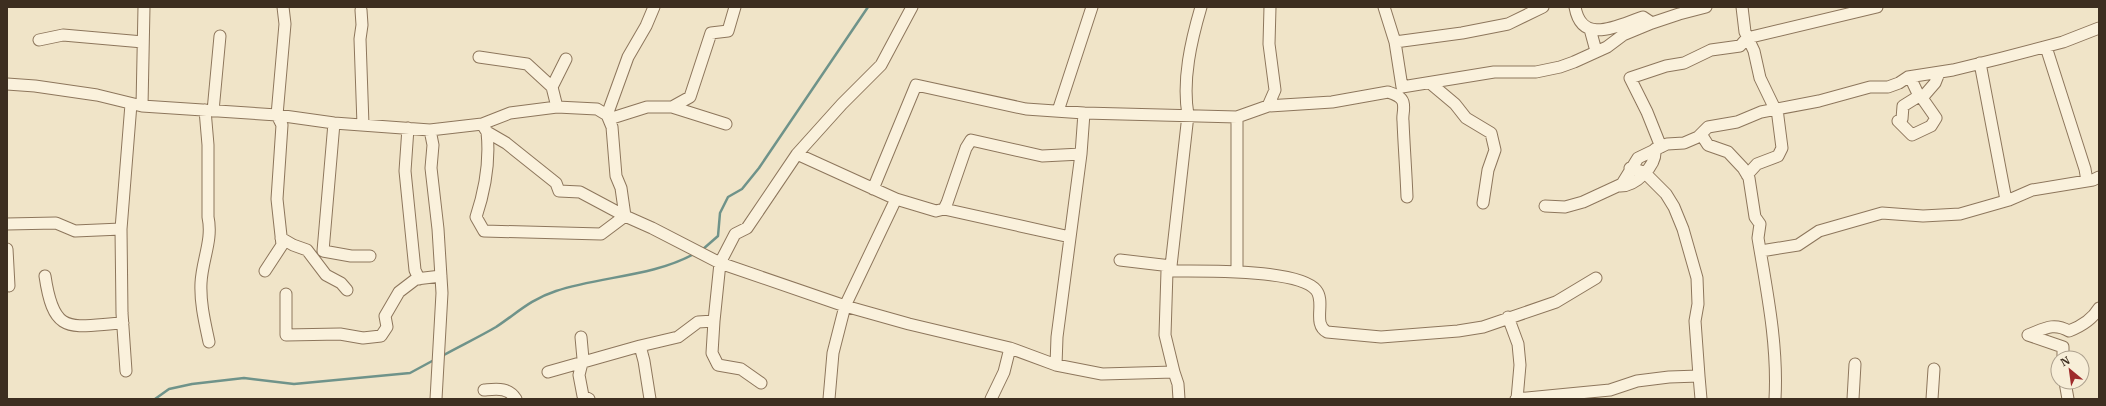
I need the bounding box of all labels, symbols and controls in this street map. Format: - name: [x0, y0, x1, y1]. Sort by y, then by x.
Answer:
- north arrow: [2050, 350, 2090, 390]
- text: N: [2058, 353, 2073, 369]

